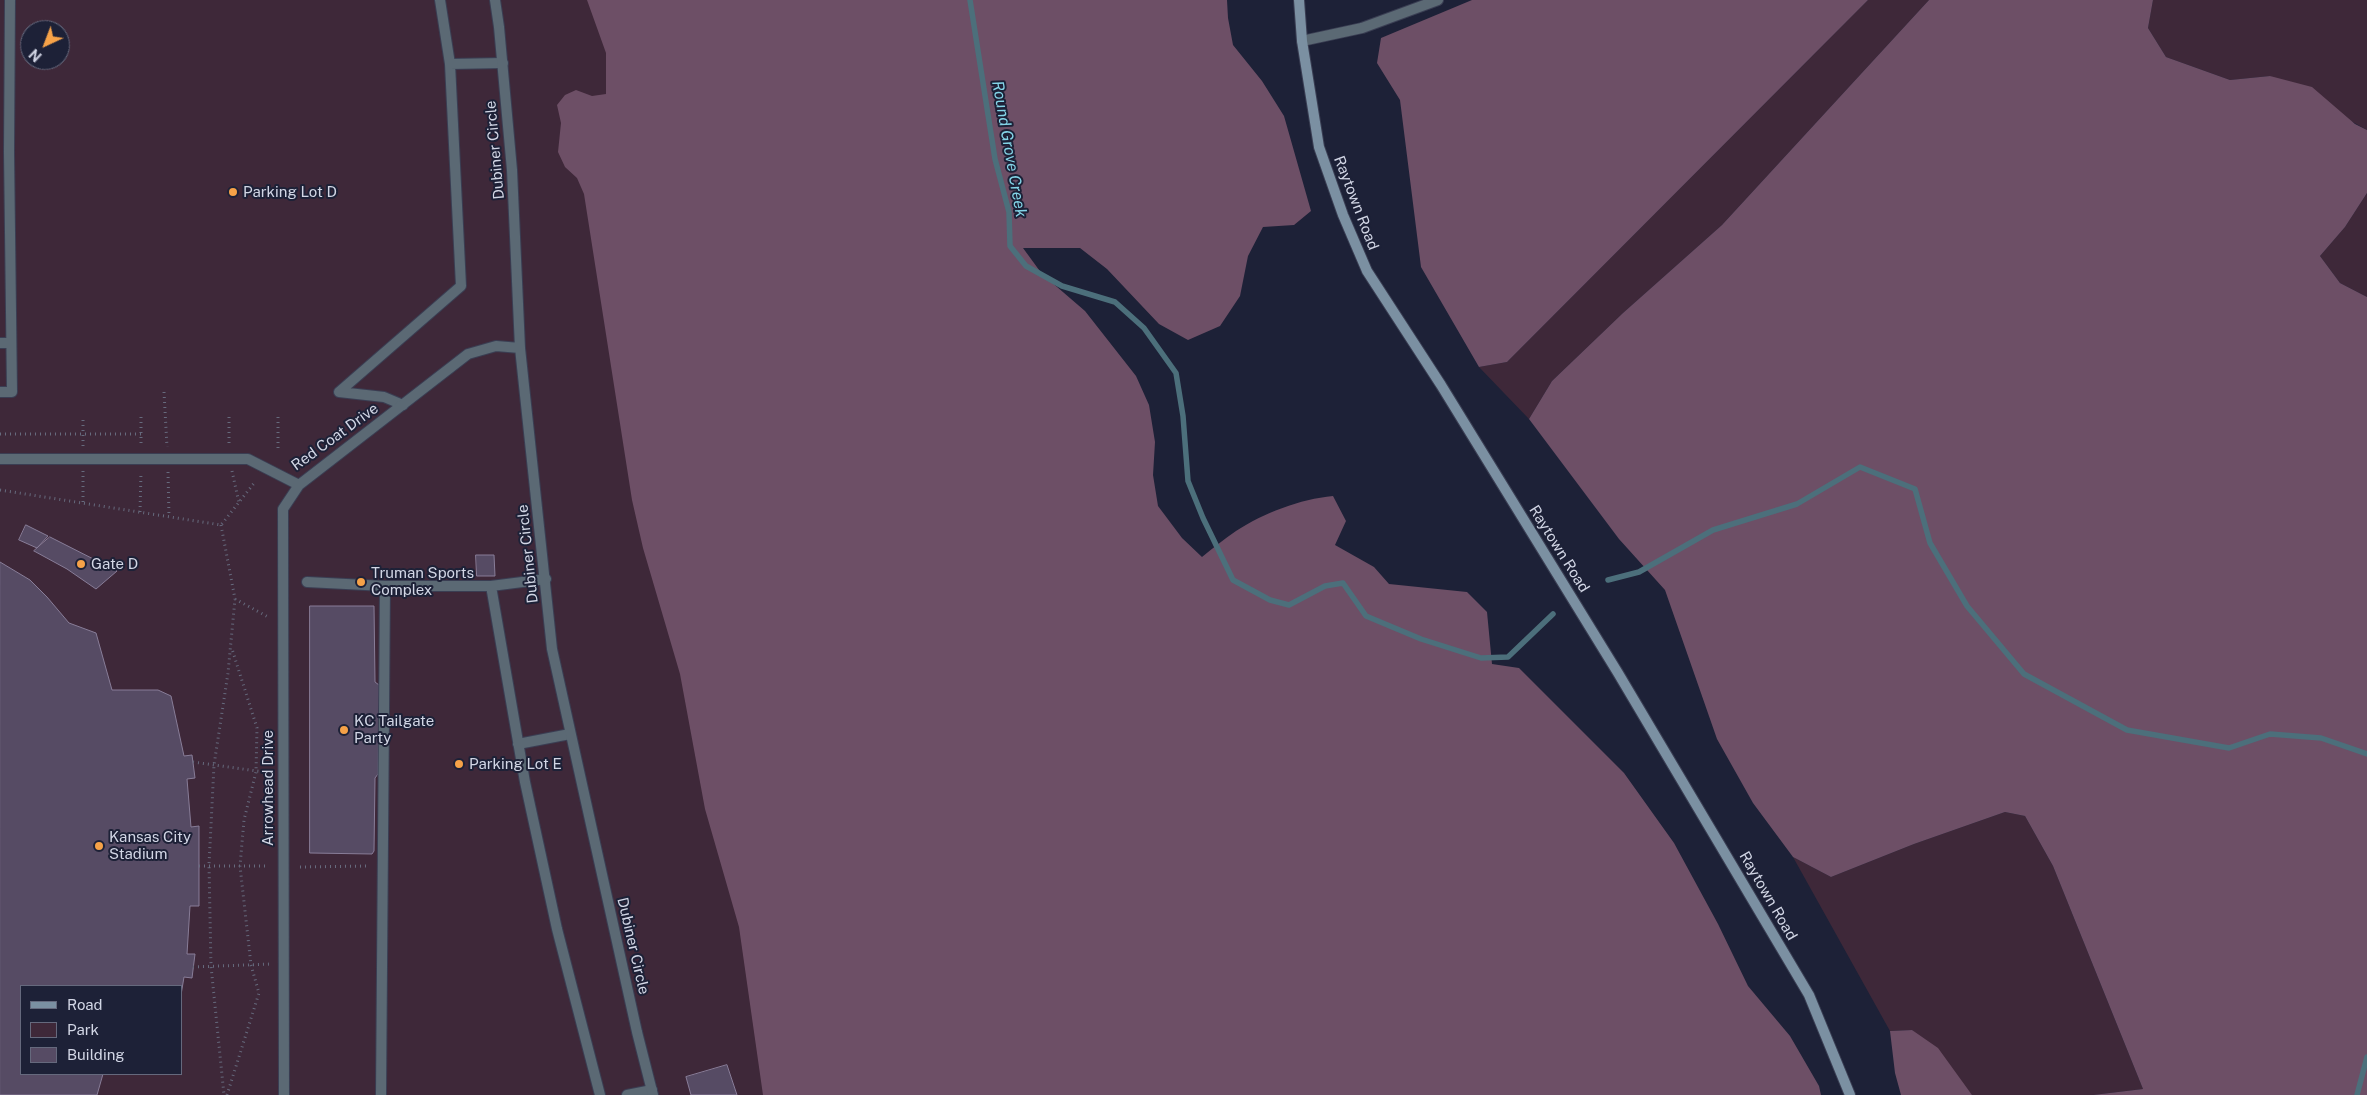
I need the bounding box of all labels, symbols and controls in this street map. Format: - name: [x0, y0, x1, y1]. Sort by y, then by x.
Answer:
- north arrow: [20, 20, 70, 70]
- text: N: [26, 46, 45, 65]
- water label: Round Grove Creek: [988, 79, 1030, 219]
- street label: Dubiner Circle: [482, 100, 508, 200]
- street label: Raytown Road: [1330, 153, 1382, 253]
- place label: Parking Lot D: [243, 183, 337, 201]
- marker: Parking Lot D: [227, 186, 239, 198]
- street label: Red Coat Drive: [288, 399, 382, 475]
- street label: Raytown Road: [1525, 502, 1593, 596]
- street label: Dubiner Circle: [514, 504, 542, 604]
- place label: Gate D: [91, 555, 138, 573]
- marker: Gate D: [75, 558, 87, 570]
- place label: Truman Sports Complex: [371, 564, 474, 599]
- marker: Truman Sports Complex: [355, 576, 367, 588]
- place label: KC Tailgate Party: [354, 712, 434, 747]
- marker: KC Tailgate Party: [338, 724, 350, 736]
- street label: Arrowhead Drive: [259, 730, 277, 846]
- place label: Parking Lot E: [469, 755, 562, 773]
- marker: Parking Lot E: [453, 758, 465, 770]
- place label: Kansas City Stadium: [109, 828, 191, 863]
- marker: Kansas City Stadium: [93, 840, 105, 852]
- street label: Raytown Road: [1735, 848, 1801, 944]
- street label: Dubiner Circle: [613, 896, 653, 996]
- legend: [20, 985, 182, 1075]
- text: Road: [67, 996, 103, 1013]
- text: Park: [67, 1021, 99, 1038]
- text: Building: [67, 1046, 125, 1063]

